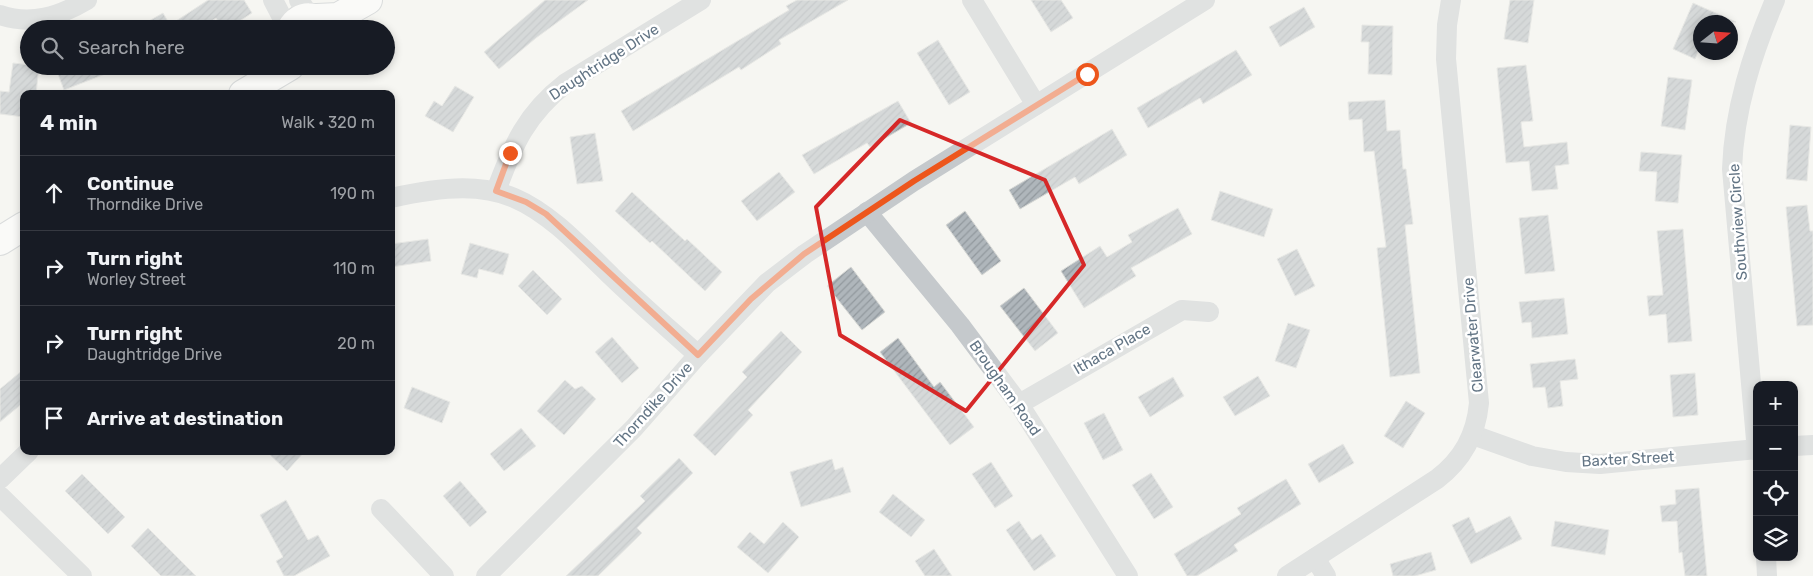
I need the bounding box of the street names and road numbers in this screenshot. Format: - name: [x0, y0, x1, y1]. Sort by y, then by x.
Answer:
- street label: Daughtridge Drive: [546, 20, 662, 104]
- street label: Southview Circle: [1725, 163, 1751, 281]
- street label: Clearwater Drive: [1459, 277, 1487, 393]
- street label: Ithaca Place: [1070, 320, 1154, 378]
- street label: Brougham Road: [965, 337, 1045, 439]
- street label: Thorndike Drive: [610, 358, 696, 452]
- street label: Baxter Street: [1581, 448, 1675, 470]

